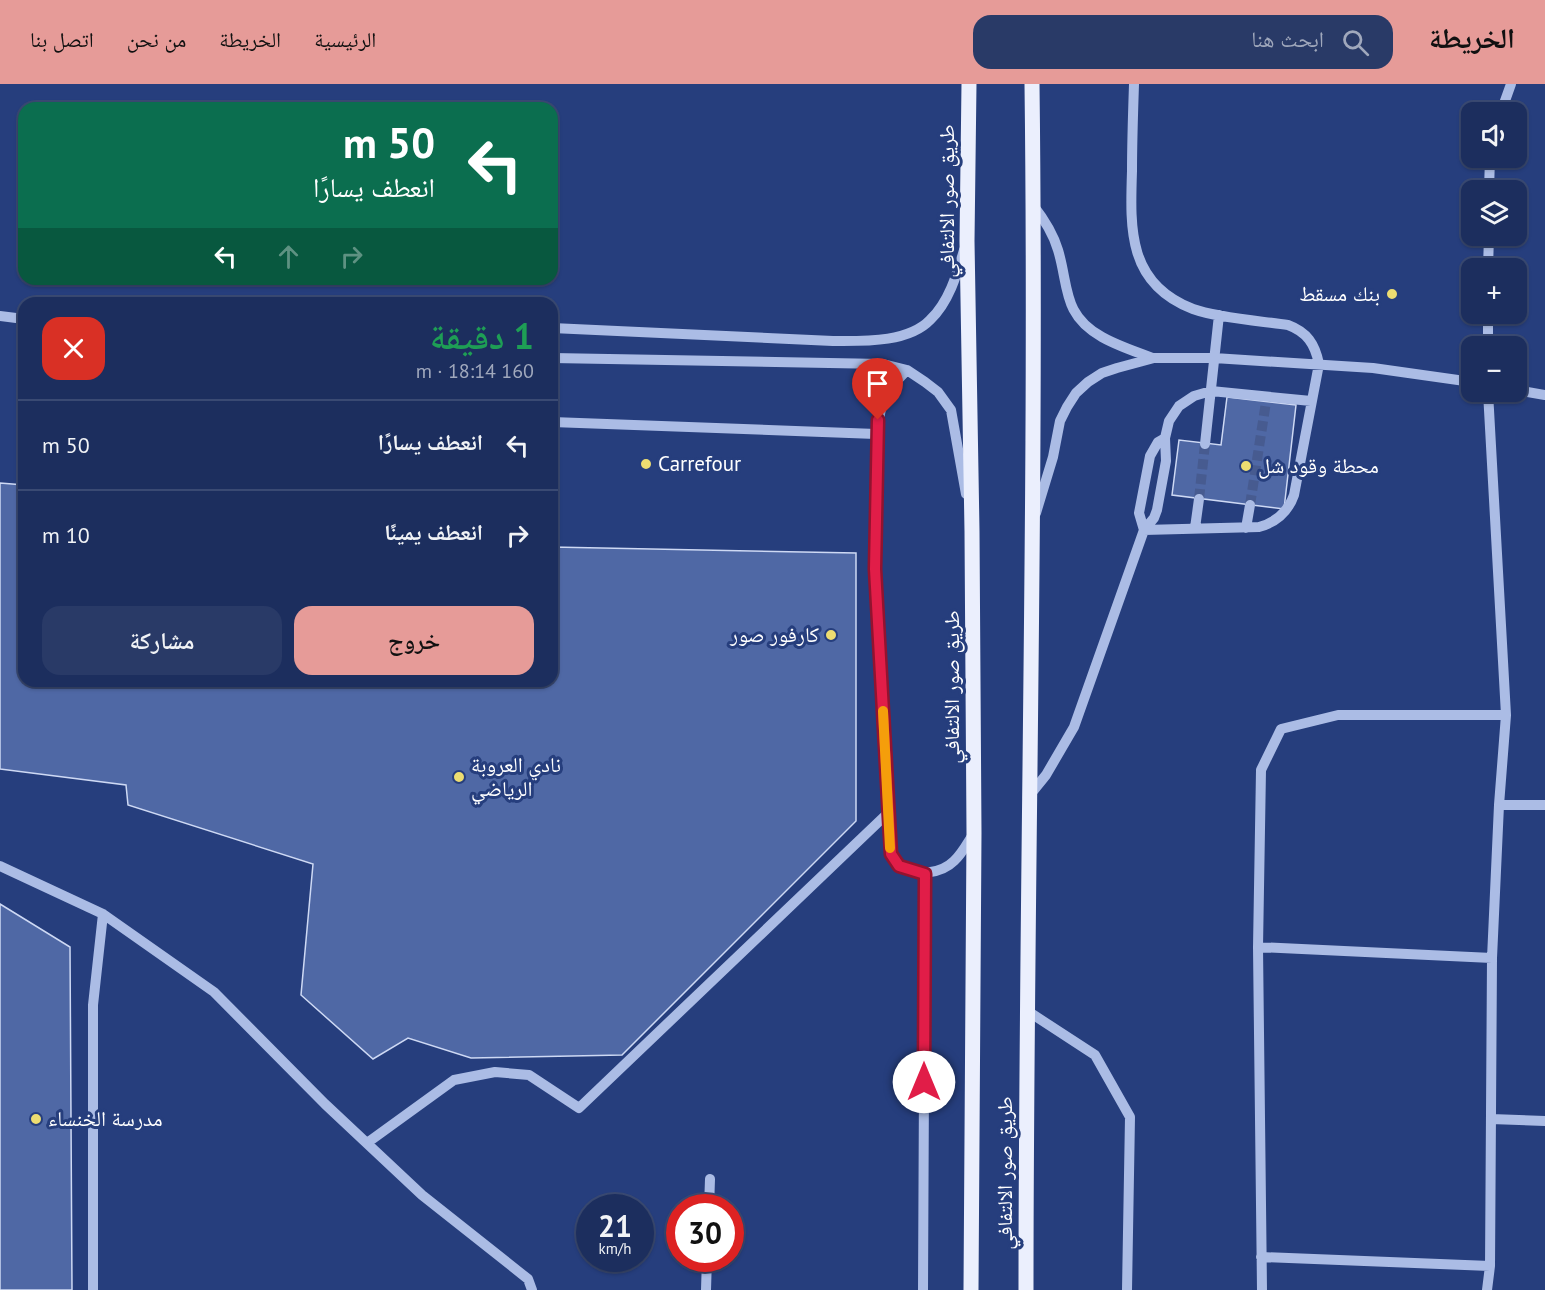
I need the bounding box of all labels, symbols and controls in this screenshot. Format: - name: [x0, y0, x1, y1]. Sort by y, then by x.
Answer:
- search box: [973, 15, 1393, 69]
- text: الخريطة: [1429, 19, 1515, 56]
- text: ابحث هنا: [1251, 25, 1324, 53]
- text: اتصل بنا: [30, 26, 94, 53]
- text: من نحن: [127, 26, 186, 53]
- text: الخريطة: [219, 26, 281, 53]
- text: الرئيسية: [314, 26, 376, 53]
- icon: search: [1339, 26, 1372, 59]
- map controls: [1461, 102, 1527, 402]
- button: sound: [1461, 102, 1527, 168]
- text: 50 m: [343, 115, 435, 170]
- street label: طريق صور الالتفافي: [933, 124, 963, 278]
- icon: left: [456, 126, 534, 204]
- text: انعطف يسارًا: [313, 170, 435, 204]
- button: layers: [1461, 180, 1527, 246]
- icon: left: [209, 240, 242, 273]
- icon: ahead: [272, 240, 305, 273]
- icon: right: [335, 240, 368, 273]
- button: +: [1461, 258, 1527, 324]
- place label: بنك مسقط: [1299, 280, 1380, 307]
- marker: بنك مسقط: [1385, 287, 1399, 301]
- text: 1 دقيقة: [430, 312, 534, 359]
- button: close: [42, 317, 105, 380]
- button: −: [1461, 336, 1527, 402]
- text: 160 m · 18:14: [416, 358, 534, 384]
- pin: [852, 358, 903, 420]
- icon: arrive: [861, 367, 894, 400]
- text: انعطف يسارًا: [378, 428, 483, 456]
- icon: left: [501, 429, 534, 462]
- text: 50 m: [42, 431, 90, 459]
- place label: Carrefour: [658, 450, 741, 477]
- place label: محطة وقود شل: [1258, 452, 1379, 479]
- marker: Carrefour: [639, 457, 653, 471]
- marker: محطة وقود شل: [1239, 459, 1253, 473]
- text: انعطف يمينًا: [384, 518, 483, 546]
- icon: right: [501, 519, 534, 552]
- text: 10 m: [42, 521, 90, 549]
- button: مشاركة: [42, 606, 282, 675]
- button: خروج: [294, 606, 534, 675]
- street label: طريق صور الالتفافي: [938, 610, 968, 764]
- place label: كارفور صور: [729, 621, 819, 648]
- marker: كارفور صور: [824, 628, 838, 642]
- place label: نادي العروبة الرياضي: [471, 751, 561, 805]
- marker: نادي العروبة الرياضي: [452, 770, 466, 784]
- position arrow: [892, 1050, 956, 1114]
- street label: طريق صور الالتفافي: [991, 1096, 1021, 1250]
- place label: مدرسة الخنساء: [48, 1105, 163, 1132]
- marker: مدرسة الخنساء: [29, 1112, 43, 1126]
- speed limit sign: 30: [666, 1194, 744, 1272]
- text: 21: [598, 1206, 632, 1245]
- text: km/h: [599, 1239, 631, 1258]

